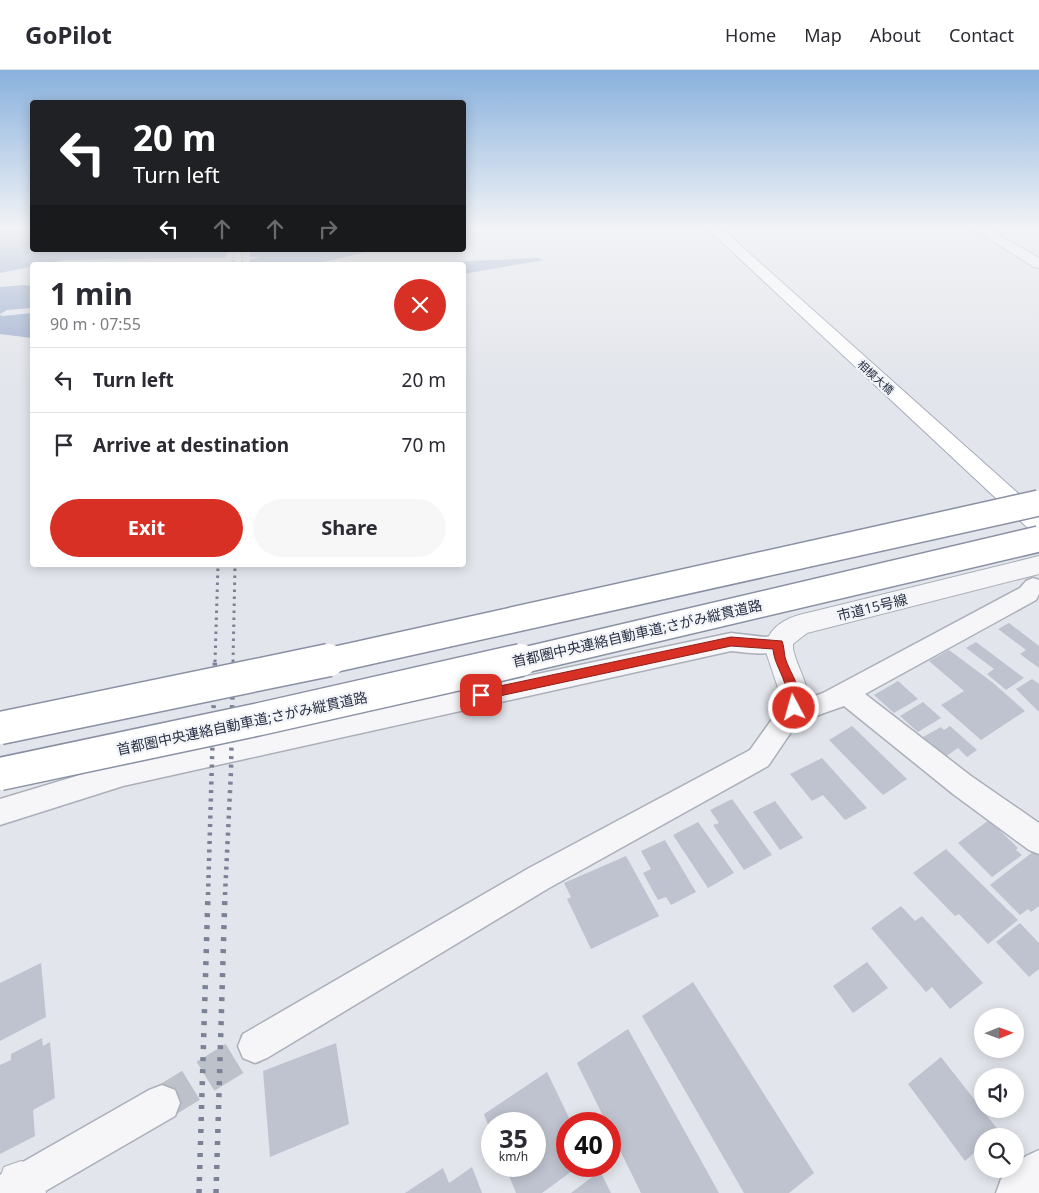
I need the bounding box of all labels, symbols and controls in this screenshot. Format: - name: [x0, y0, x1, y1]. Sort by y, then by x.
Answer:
- text: GoPilot: [25, 18, 112, 51]
- text: Home: [725, 23, 776, 47]
- text: Map: [804, 23, 842, 47]
- text: About: [870, 23, 921, 47]
- text: Contact: [949, 23, 1014, 47]
- text: 20 m: [133, 114, 216, 161]
- icon: left: [50, 120, 115, 185]
- text: Turn left: [133, 159, 220, 189]
- icon: left: [155, 215, 183, 243]
- icon: ahead: [208, 215, 236, 243]
- icon: ahead: [261, 215, 289, 243]
- icon: right: [314, 215, 342, 243]
- text: 1 min: [50, 273, 133, 314]
- button: close: [394, 279, 446, 331]
- text: 90 m · 07:55: [50, 313, 141, 335]
- street label: 相模大橋: [855, 357, 897, 397]
- icon: left: [50, 366, 78, 394]
- text: Turn left: [93, 367, 174, 393]
- text: 20 m: [402, 367, 446, 393]
- icon: arrive: [50, 431, 78, 459]
- text: Arrive at destination: [93, 432, 289, 458]
- text: 70 m: [402, 432, 446, 458]
- button: Exit: [50, 499, 243, 557]
- button: Share: [253, 499, 446, 557]
- street label: 市道15号線: [835, 589, 909, 625]
- street label: 首都圏中央連絡自動車道;さがみ縦貫道路: [510, 595, 764, 671]
- pin: [460, 674, 502, 716]
- icon: arrive: [467, 681, 495, 709]
- position arrow: [767, 681, 819, 733]
- street label: 首都圏中央連絡自動車道;さがみ縦貫道路: [115, 687, 369, 759]
- north arrow: [974, 1008, 1024, 1058]
- map controls: [974, 1008, 1024, 1178]
- button: sound: [974, 1068, 1024, 1118]
- speed limit sign: 40: [556, 1112, 621, 1177]
- text: 35: [499, 1121, 528, 1155]
- button: search: [974, 1128, 1024, 1178]
- text: km/h: [499, 1148, 528, 1165]

